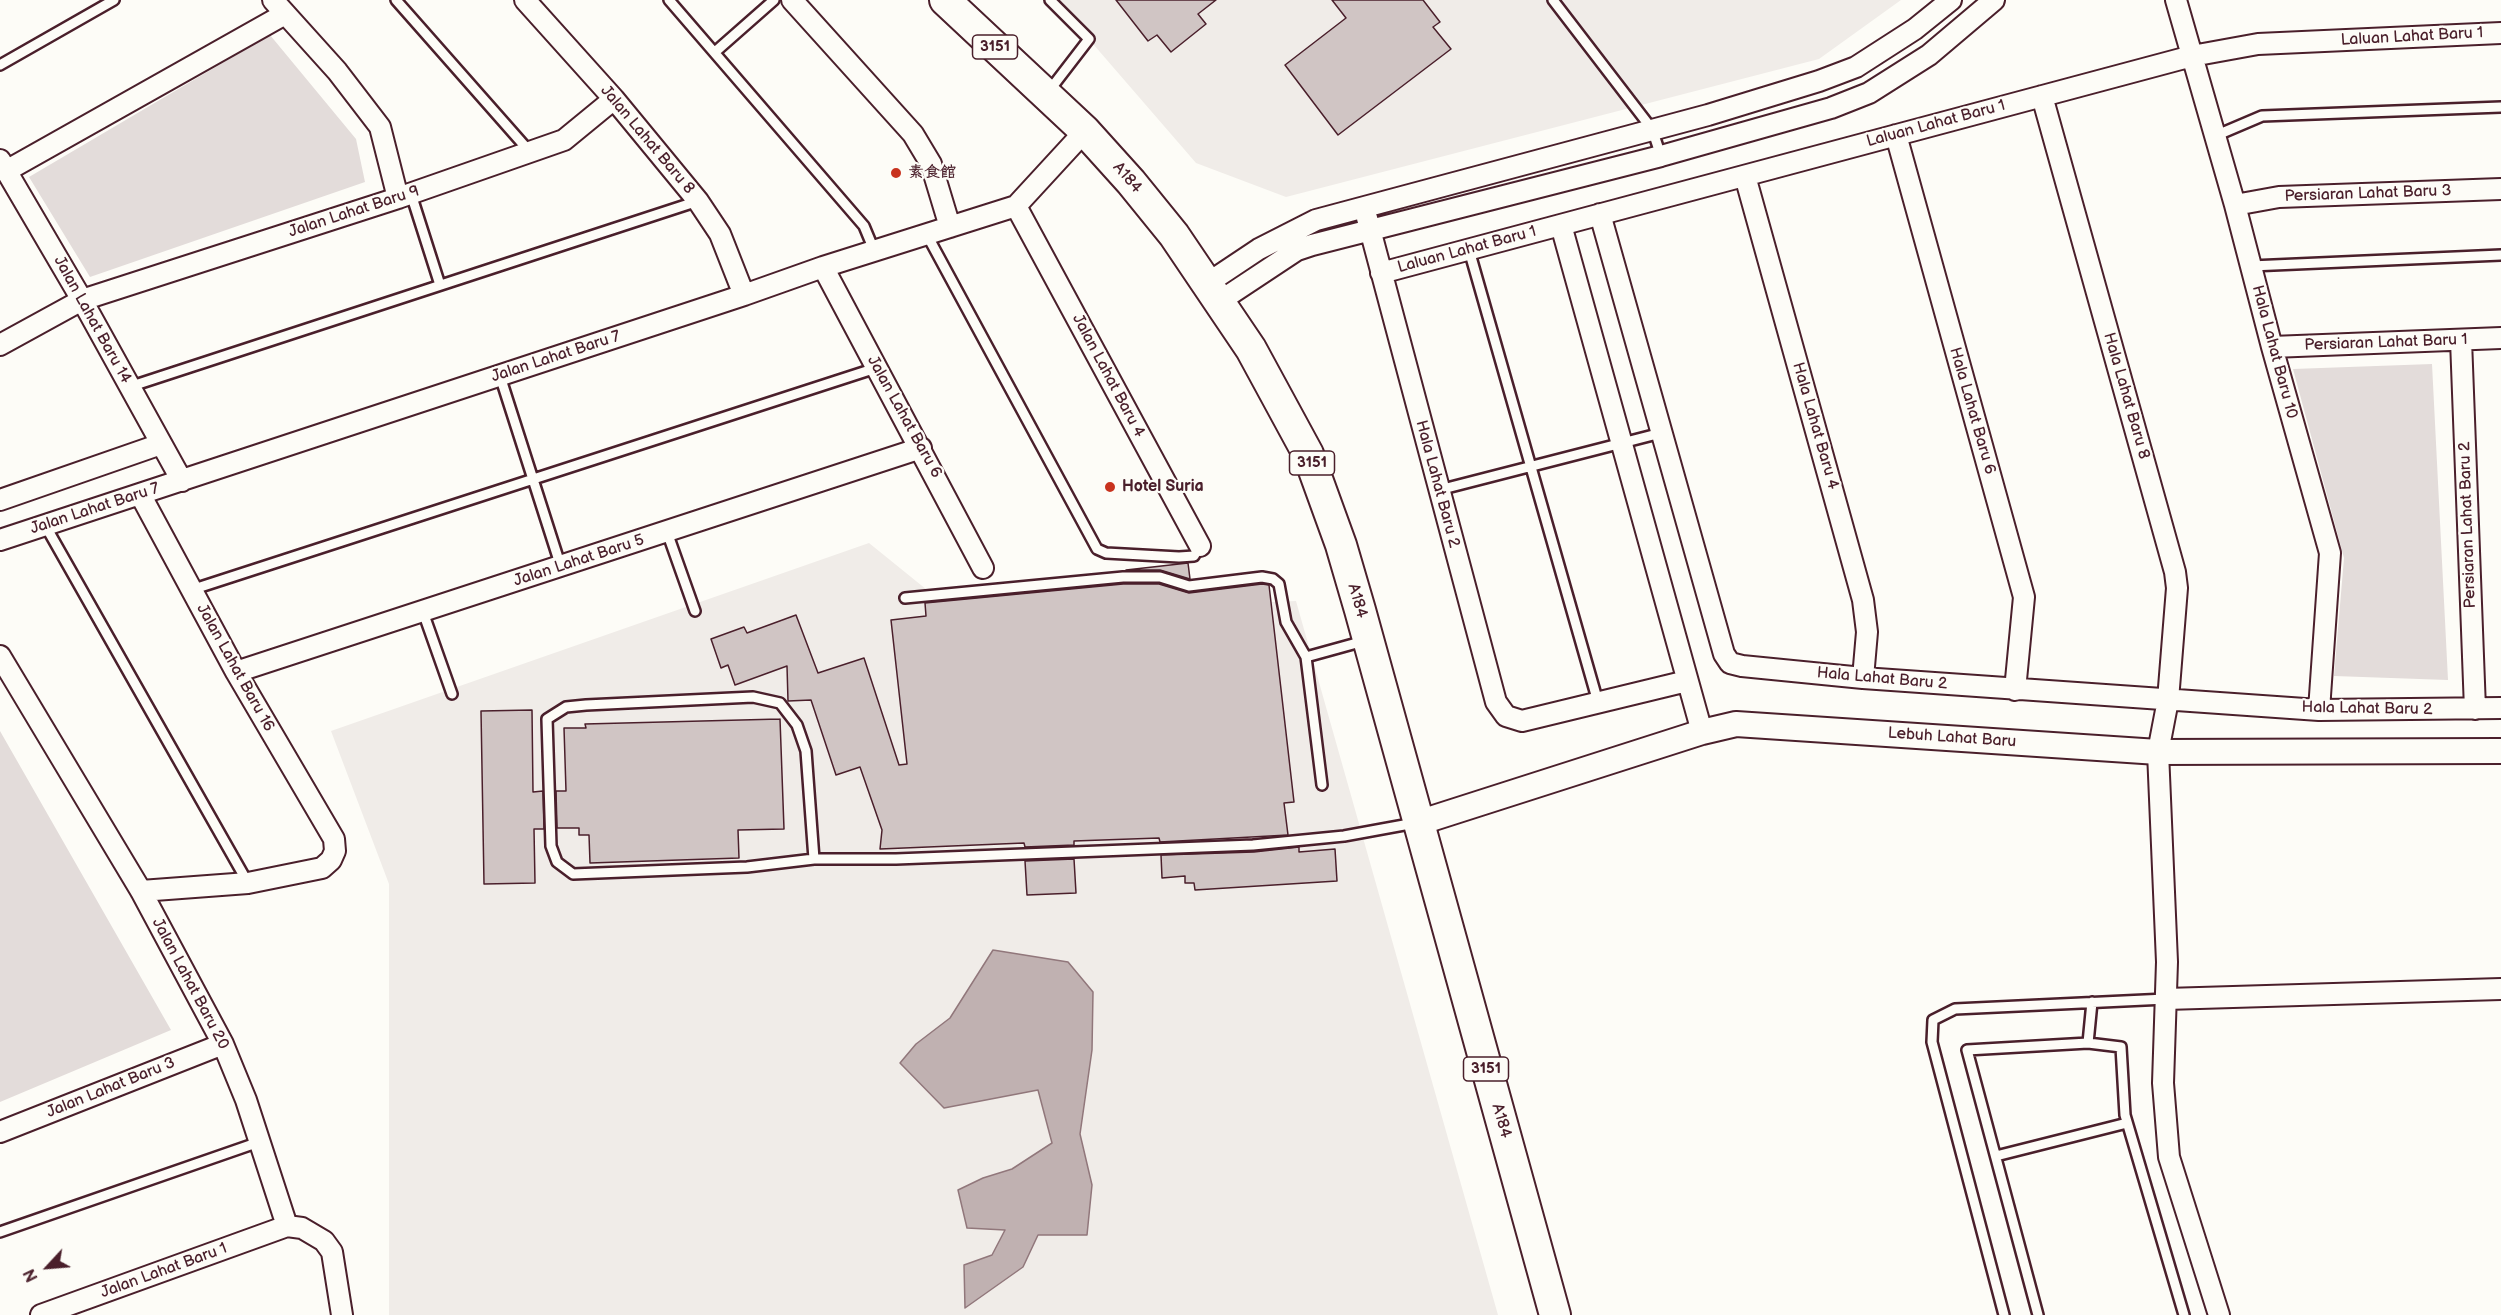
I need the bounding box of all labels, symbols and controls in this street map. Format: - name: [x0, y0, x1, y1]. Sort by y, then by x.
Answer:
- street label: Laluan Lahat Baru 1: [2340, 24, 2484, 50]
- road number: 3151: [972, 35, 1018, 59]
- street label: Jalan Lahat Baru 8: [596, 82, 698, 198]
- street label: Laluan Lahat Baru 1: [1865, 96, 2007, 152]
- street label: A184: [1108, 158, 1146, 198]
- place label: 素食館: [908, 163, 956, 183]
- marker: 素食館: [889, 166, 903, 180]
- street label: Persiaran Lahat Baru 3: [2284, 181, 2452, 207]
- street label: Jalan Lahat Baru 9: [286, 182, 422, 242]
- street label: Laluan Lahat Baru 1: [1396, 222, 1538, 278]
- street label: Jalan Lahat Baru 14: [49, 253, 135, 387]
- street label: Hala Lahat Baru 10: [2247, 283, 2301, 421]
- street label: Jalan Lahat Baru 4: [1067, 311, 1149, 441]
- street label: Jalan Lahat Baru 7: [489, 327, 623, 387]
- street label: Hala Lahat Baru 8: [2099, 330, 2153, 462]
- street label: Persiaran Lahat Baru 1: [2304, 331, 2468, 355]
- street label: Hala Lahat Baru 6: [1945, 345, 1999, 477]
- street label: Jalan Lahat Baru 6: [862, 353, 946, 481]
- street label: Hala Lahat Baru 4: [1788, 360, 1842, 492]
- street label: Hala Lahat Baru 2: [1411, 418, 1463, 550]
- street label: Persiaran Lahat Baru 2: [2455, 441, 2481, 609]
- road number: 3151: [1290, 451, 1334, 475]
- place label: Hotel Suria: [1122, 477, 1204, 497]
- street label: Jalan Lahat Baru 7: [28, 479, 162, 539]
- marker: Hotel Suria: [1103, 480, 1117, 494]
- street label: Jalan Lahat Baru 5: [511, 531, 647, 591]
- street label: A184: [1343, 582, 1371, 620]
- street label: Jalan Lahat Baru 16: [192, 601, 278, 735]
- street label: Hala Lahat Baru 2: [1816, 664, 1948, 694]
- street label: Hala Lahat Baru 2: [2301, 698, 2433, 720]
- street label: Lebuh Lahat Baru: [1887, 724, 2017, 752]
- street label: Jalan Lahat Baru 20: [147, 915, 233, 1053]
- street label: Jalan Lahat Baru 3: [44, 1053, 178, 1123]
- road number: 3151: [1464, 1057, 1508, 1081]
- street label: A184: [1487, 1102, 1515, 1140]
- north arrow: [18, 1237, 78, 1297]
- street label: Jalan Lahat Baru 1: [98, 1239, 230, 1303]
- text: N: [20, 1266, 43, 1285]

